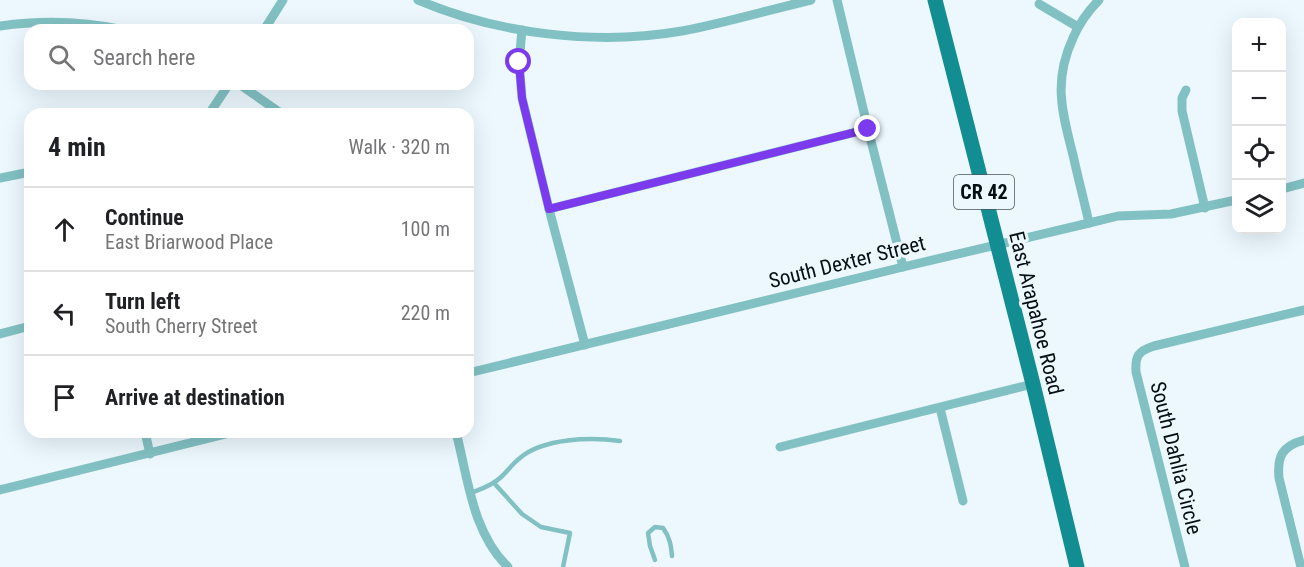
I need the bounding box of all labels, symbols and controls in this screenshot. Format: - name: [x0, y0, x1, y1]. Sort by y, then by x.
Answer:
- map controls: [1232, 18, 1286, 234]
- button: +: [1232, 18, 1286, 72]
- search box: [24, 24, 474, 90]
- icon: search: [45, 41, 78, 74]
- text: Search here: [93, 45, 195, 70]
- route start: [505, 48, 531, 74]
- button: −: [1232, 72, 1286, 126]
- route end: [854, 115, 880, 141]
- button: locate: [1232, 126, 1286, 180]
- text: 4 min: [48, 132, 106, 162]
- text: Walk · 320 m: [349, 135, 450, 159]
- road number: CR 42: [954, 175, 1014, 209]
- button: layers: [1232, 180, 1286, 234]
- text: Continue: [105, 205, 184, 230]
- icon: ahead: [48, 213, 81, 246]
- text: 100 m: [401, 217, 450, 241]
- street label: East Arapahoe Road: [1004, 229, 1068, 397]
- text: East Briarwood Place: [105, 230, 273, 254]
- street label: South Dexter Street: [766, 231, 928, 293]
- text: Turn left: [105, 289, 180, 314]
- icon: left: [48, 297, 81, 330]
- text: 220 m: [401, 301, 450, 325]
- text: South Cherry Street: [105, 314, 258, 338]
- street label: South Dahlia Circle: [1145, 379, 1207, 537]
- icon: arrive: [48, 381, 81, 414]
- text: Arrive at destination: [105, 385, 285, 410]

